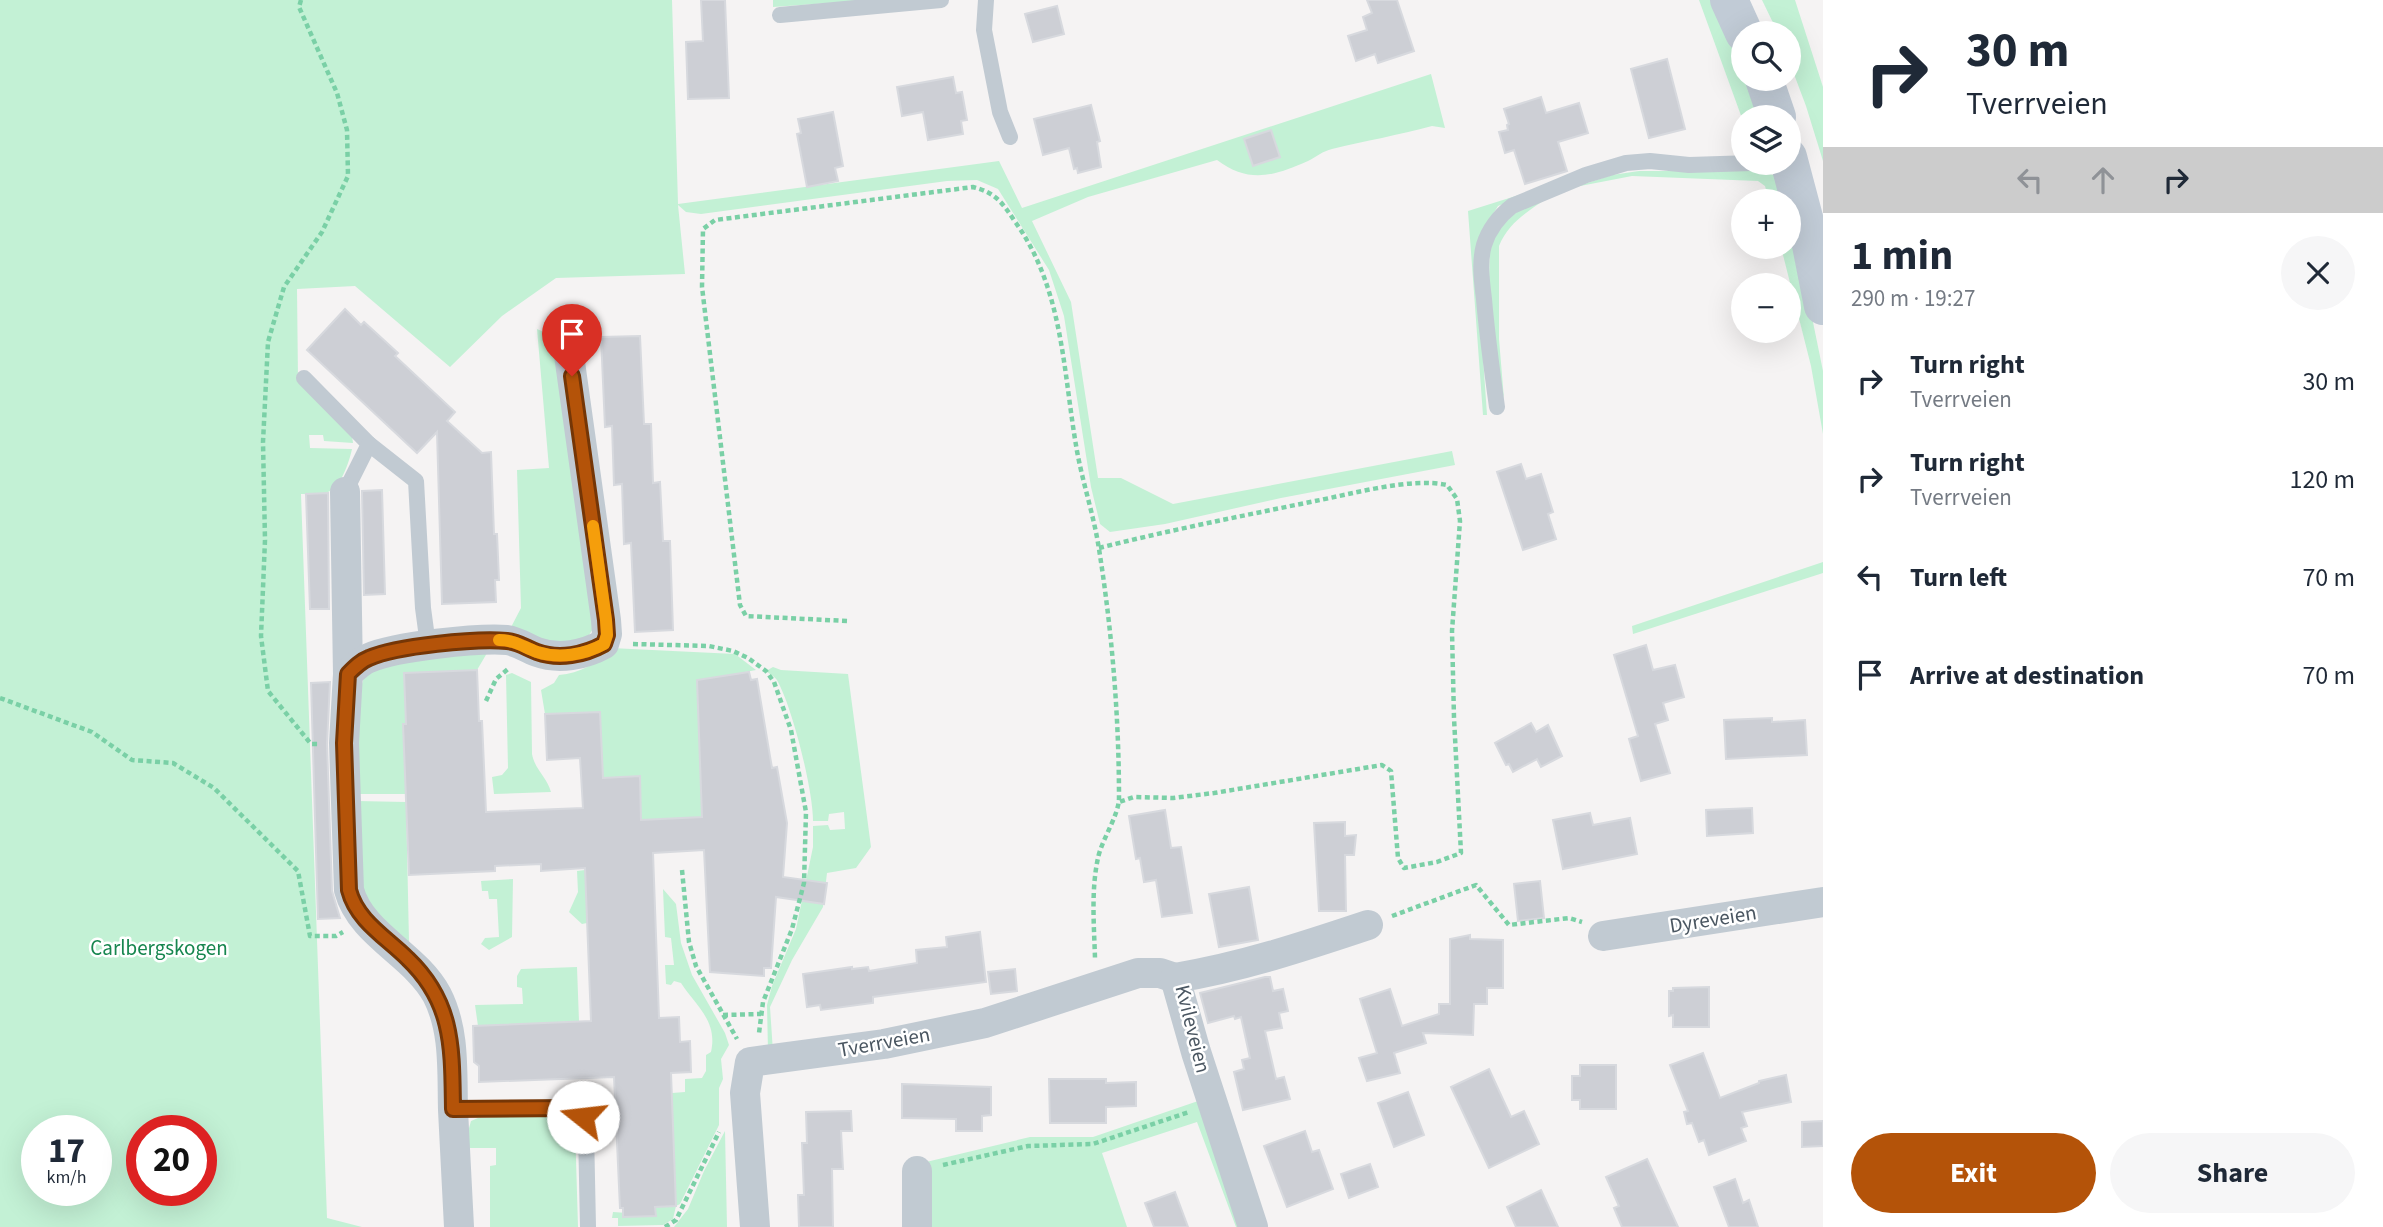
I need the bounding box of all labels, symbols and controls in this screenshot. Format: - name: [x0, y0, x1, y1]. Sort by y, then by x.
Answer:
- text: 30 m: [1966, 16, 2070, 86]
- map controls: [1731, 21, 1801, 343]
- button: search: [1731, 21, 1801, 91]
- icon: right: [1851, 28, 1942, 119]
- text: Tverrveien: [1966, 81, 2108, 127]
- button: layers: [1731, 105, 1801, 175]
- icon: left: [2011, 161, 2049, 199]
- icon: ahead: [2084, 161, 2122, 199]
- icon: right: [2157, 161, 2195, 199]
- button: +: [1731, 189, 1801, 259]
- text: 1 min: [1851, 226, 1953, 286]
- button: close: [2281, 236, 2355, 310]
- button: −: [1731, 273, 1801, 343]
- text: 290 m · 19:27: [1851, 282, 1975, 315]
- pin: [542, 304, 602, 376]
- icon: arrive: [553, 315, 591, 353]
- text: Turn right: [1910, 346, 2025, 383]
- icon: right: [1851, 362, 1889, 400]
- text: 30 m: [2302, 363, 2355, 400]
- text: Tverrveien: [1910, 383, 2012, 416]
- text: Turn right: [1910, 444, 2025, 481]
- icon: right: [1851, 460, 1889, 498]
- text: 120 m: [2289, 461, 2355, 498]
- text: Tverrveien: [1910, 481, 2012, 514]
- icon: left: [1851, 558, 1889, 596]
- text: Turn left: [1910, 559, 2007, 596]
- text: 70 m: [2302, 559, 2355, 596]
- icon: arrive: [1851, 656, 1889, 694]
- text: Arrive at destination: [1910, 657, 2144, 694]
- text: 70 m: [2302, 657, 2355, 694]
- street label: Dyreveien: [1667, 897, 1759, 941]
- park label: Carlbergskogen: [90, 933, 228, 963]
- street label: Kvileveien: [1168, 982, 1218, 1076]
- street label: Tverrveien: [836, 1019, 932, 1065]
- position arrow: [546, 1080, 620, 1154]
- speed limit sign: 20: [126, 1115, 217, 1206]
- text: 17: [48, 1126, 85, 1176]
- button: Exit: [1851, 1133, 2096, 1213]
- button: Share: [2110, 1133, 2355, 1213]
- text: km/h: [47, 1165, 86, 1190]

